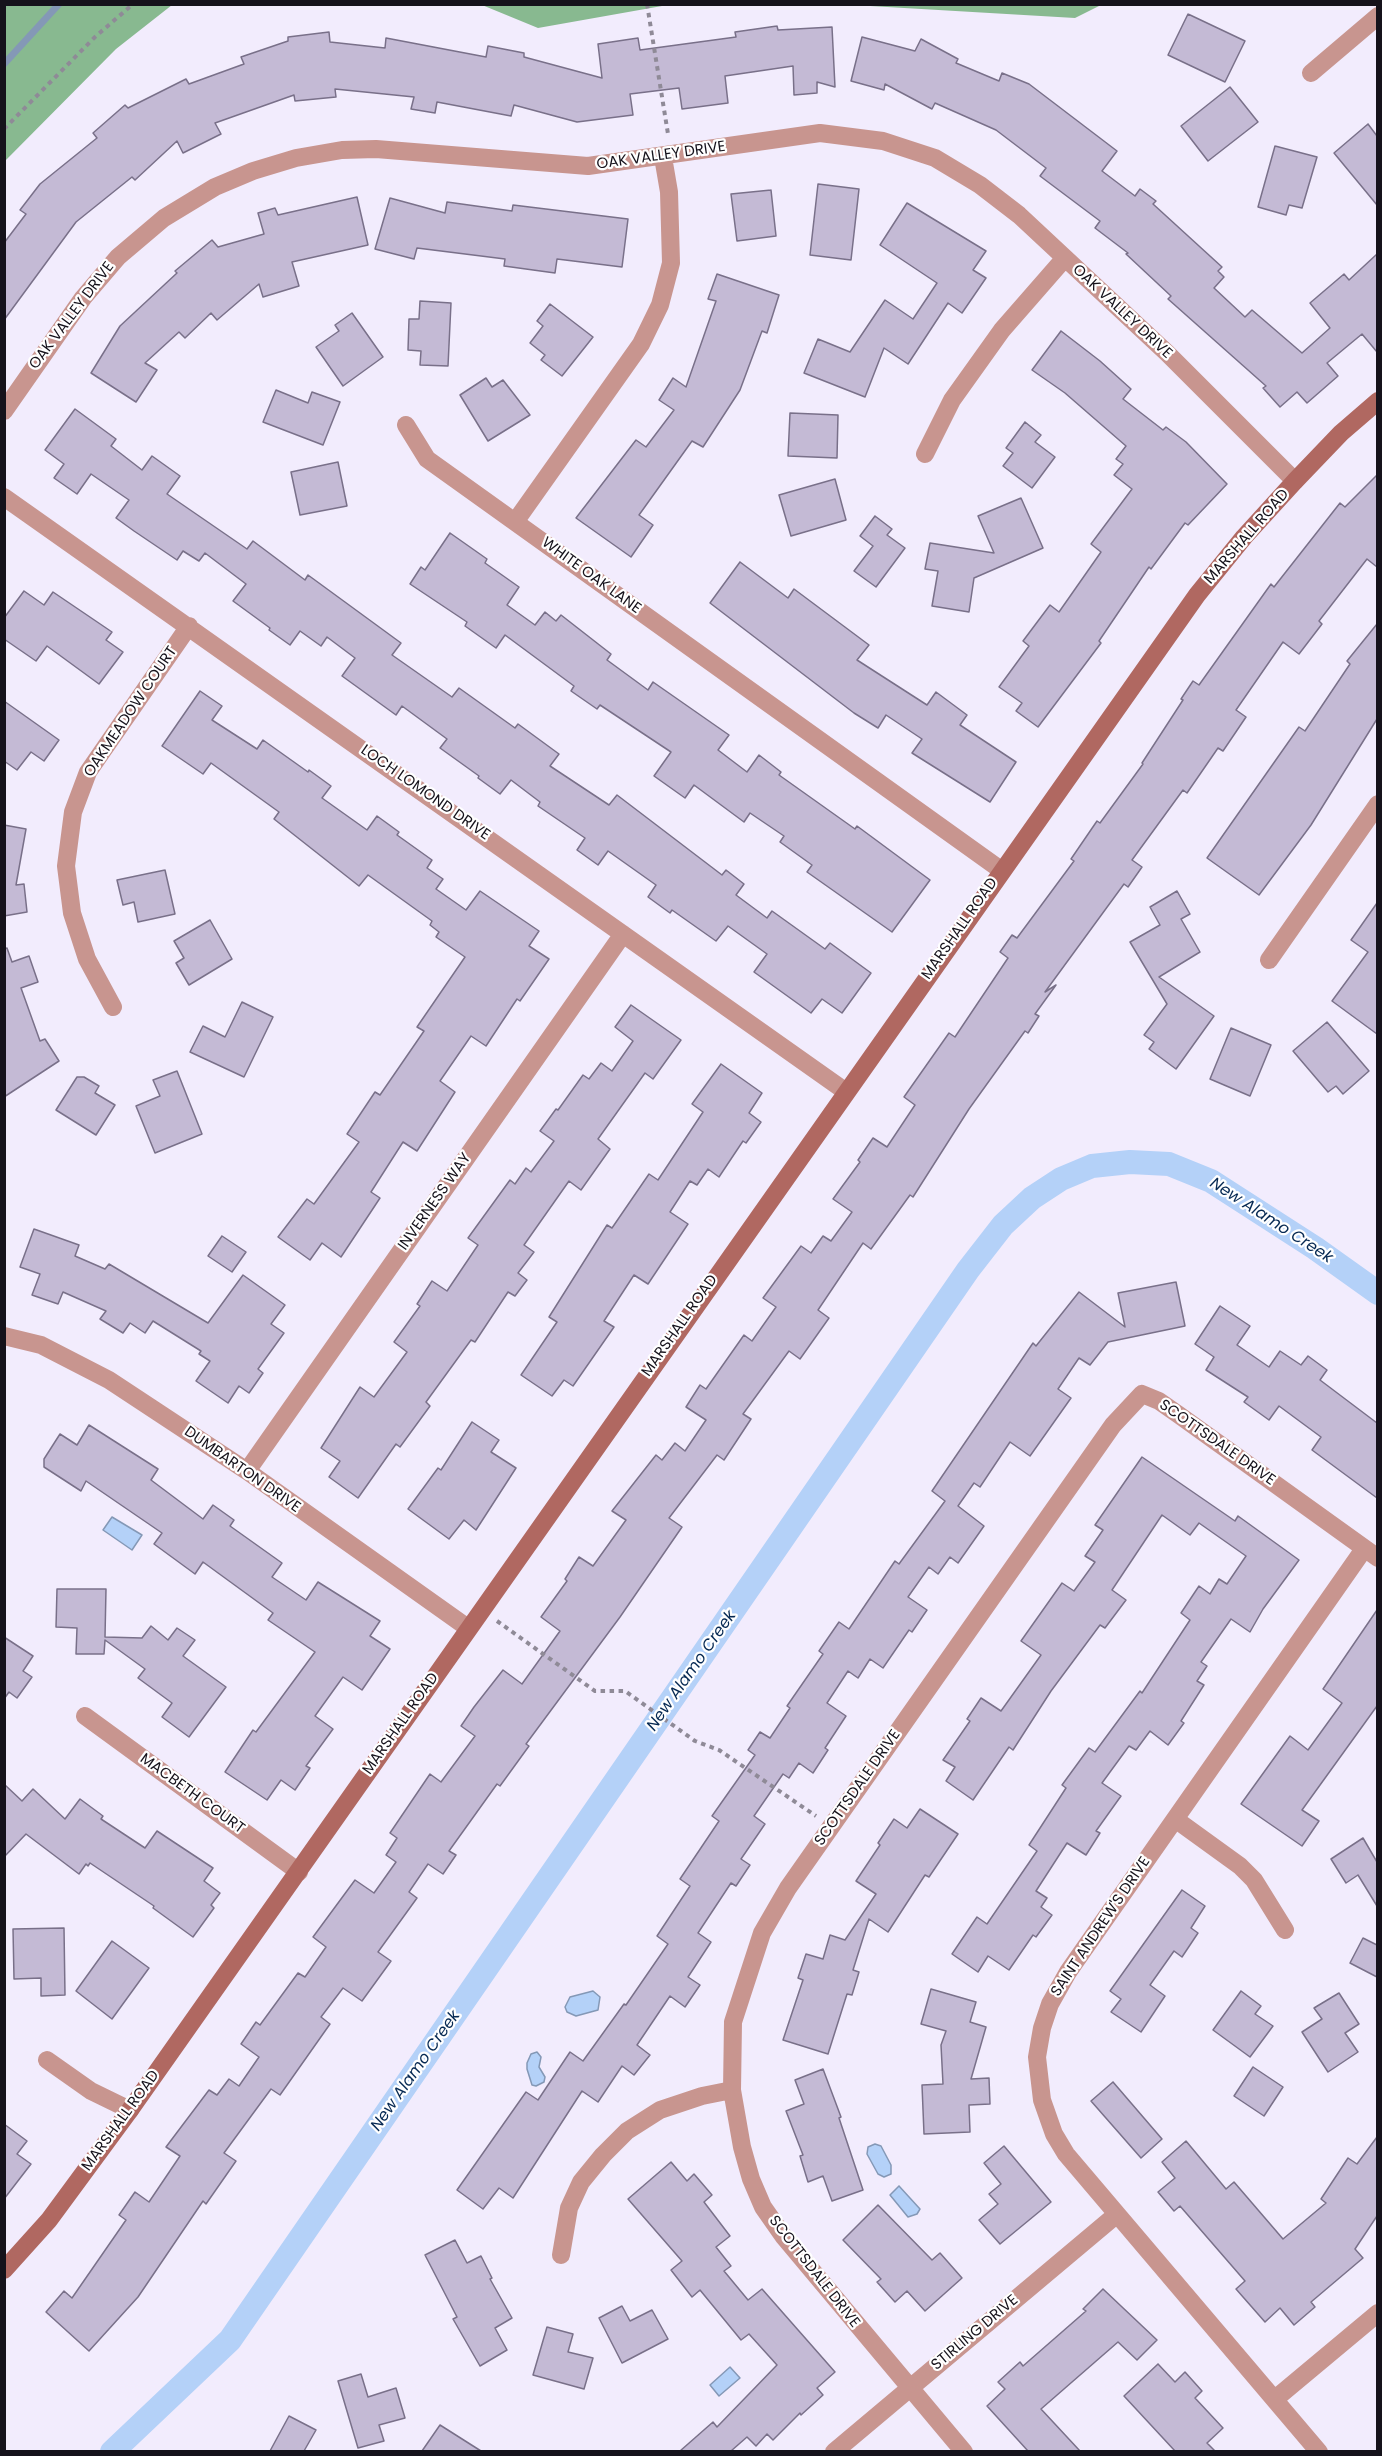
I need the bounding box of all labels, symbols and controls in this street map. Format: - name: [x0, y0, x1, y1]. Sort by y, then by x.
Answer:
- street label: OAK VALLEY DRIVE: [595, 138, 727, 174]
- street label: OAK VALLEY DRIVE: [26, 259, 118, 373]
- street label: OAK VALLEY DRIVE: [1068, 261, 1176, 363]
- street label: MARSHALL ROAD: [1201, 486, 1293, 588]
- street label: WHITE OAK LANE: [538, 534, 644, 618]
- street label: OAKMEADOW COURT: [81, 643, 181, 781]
- street label: LOCH LOMOND DRIVE: [357, 742, 493, 844]
- street label: MARSHALL ROAD: [918, 875, 1002, 983]
- street label: INVERNESS WAY: [395, 1150, 475, 1254]
- water label: New Alamo Creek: [1206, 1174, 1336, 1268]
- street label: MARSHALL ROAD: [638, 1272, 722, 1380]
- street label: SCOTTSDALE DRIVE: [1156, 1396, 1278, 1490]
- street label: DUMBARTON DRIVE: [180, 1423, 304, 1517]
- water label: New Alamo Creek: [643, 1607, 741, 1735]
- street label: MARSHALL ROAD: [359, 1670, 443, 1778]
- street label: SCOTTSDALE DRIVE: [811, 1727, 905, 1849]
- street label: MACBETH COURT: [136, 1750, 248, 1838]
- street label: SAINT ANDREW'S DRIVE: [1048, 1854, 1154, 2000]
- water label: New Alamo Creek: [367, 2007, 465, 2135]
- street label: MARSHALL ROAD: [78, 2067, 164, 2175]
- street label: SCOTTSDALE DRIVE: [765, 2212, 863, 2332]
- street label: STIRLING DRIVE: [928, 2292, 1022, 2374]

